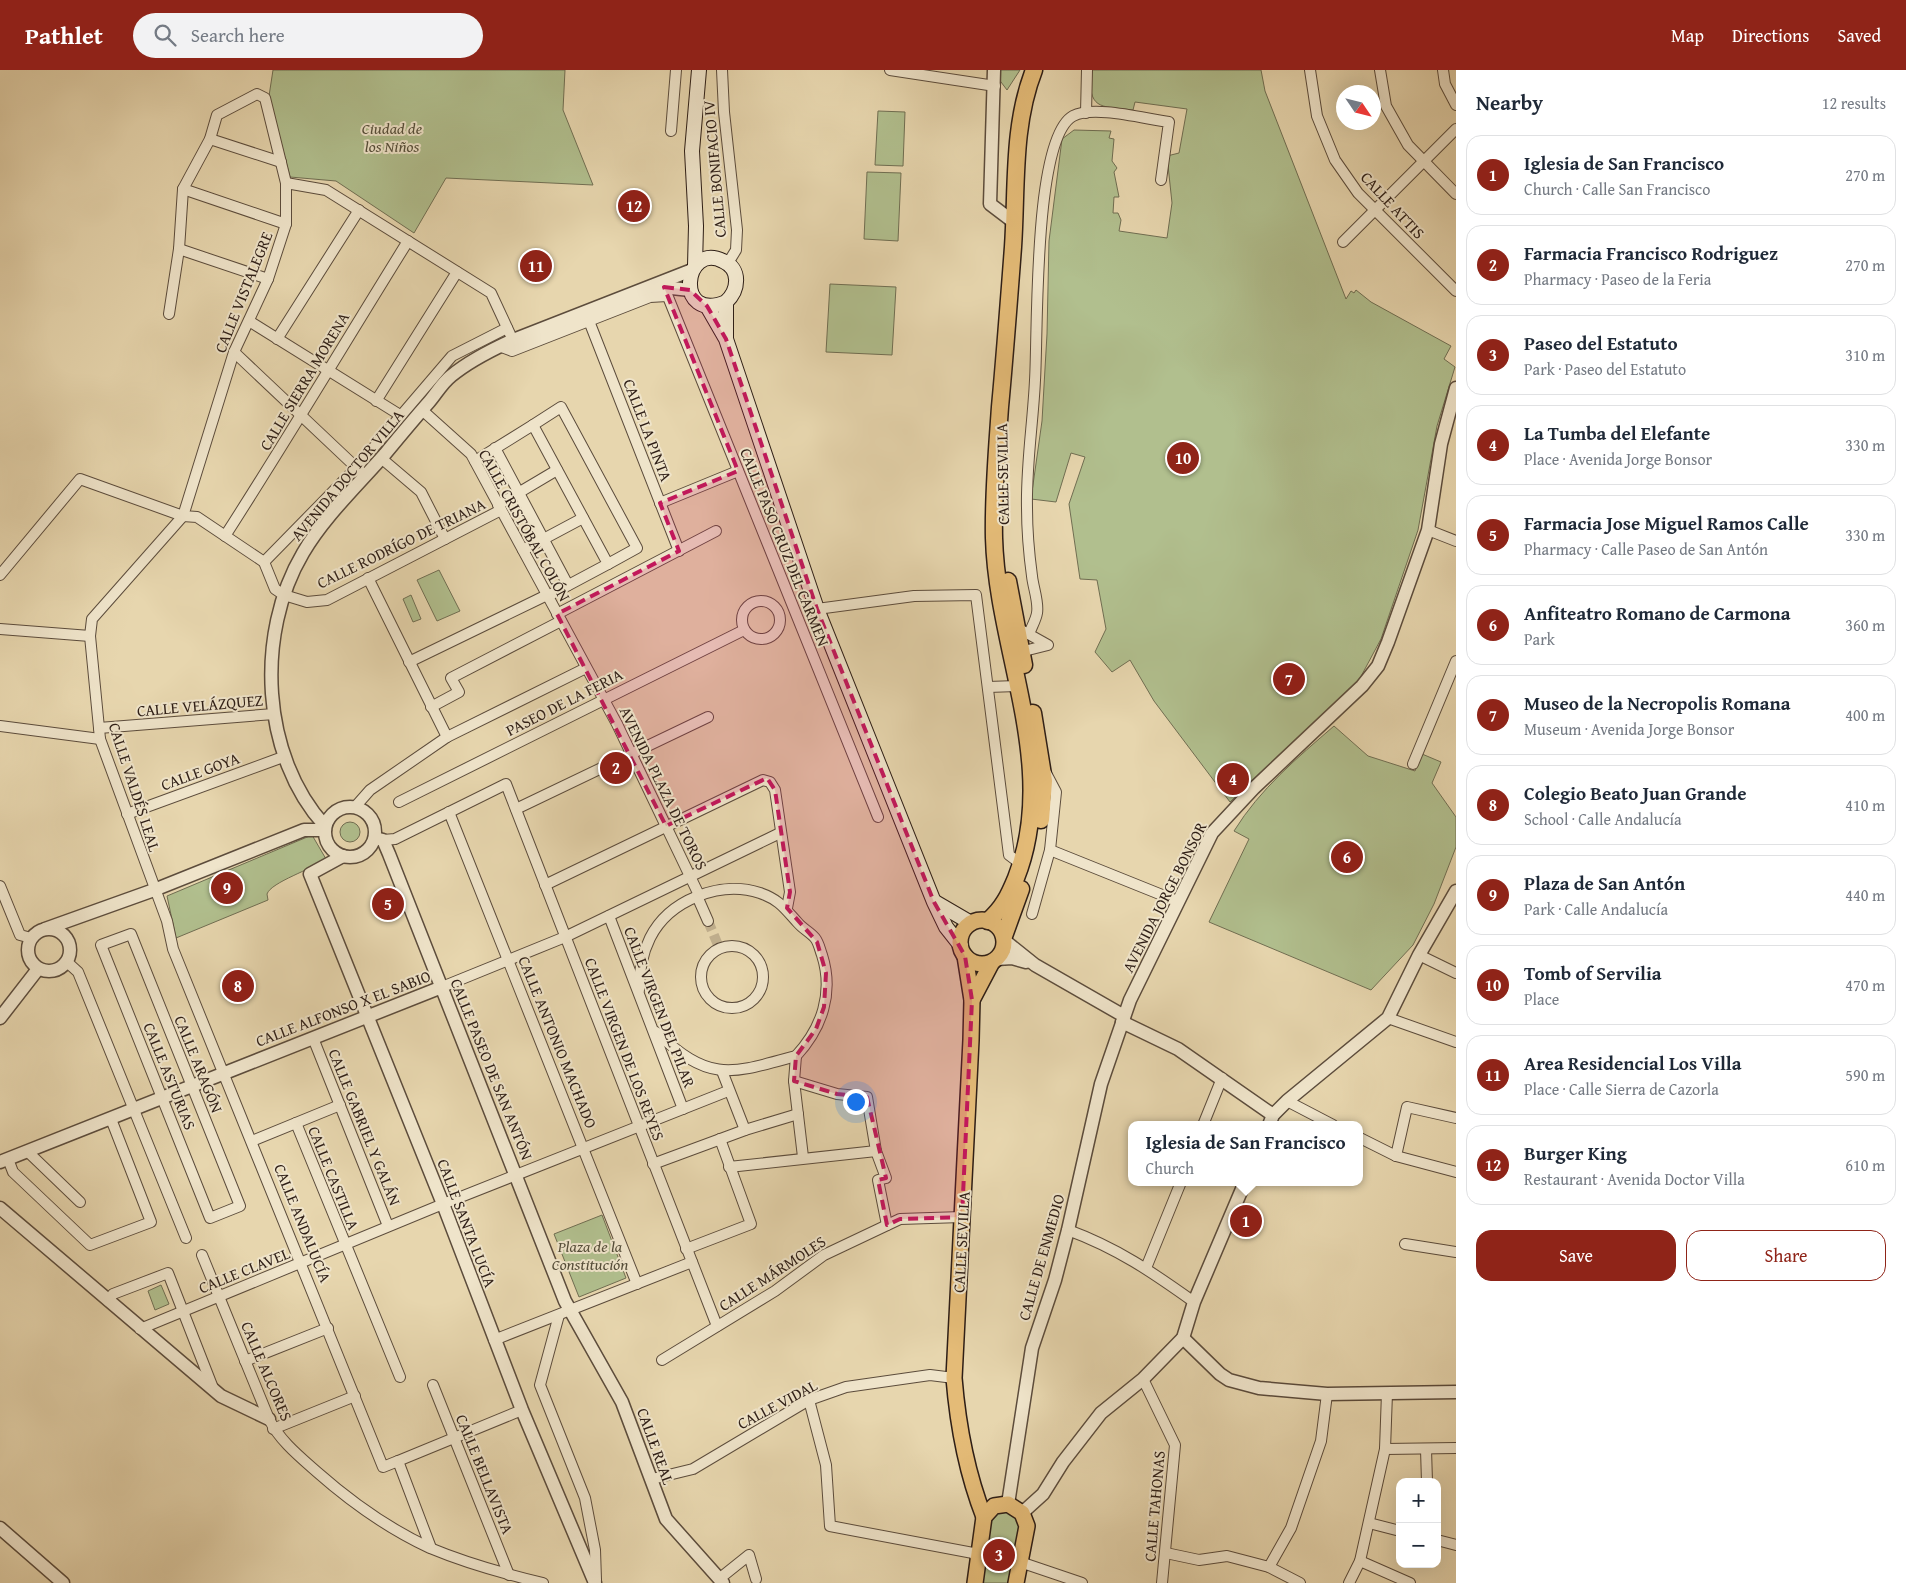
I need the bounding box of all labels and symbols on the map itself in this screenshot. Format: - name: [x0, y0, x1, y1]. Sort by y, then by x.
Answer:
- north arrow: [1336, 85, 1381, 130]
- street label: CALLE BONIFACIO IV: [696, 99, 732, 239]
- park label: Ciudad de los Niños: [362, 116, 423, 158]
- street label: CALLE ATTIS: [1355, 166, 1431, 244]
- pin: 12: [618, 187, 650, 225]
- street label: CALLE VISTALEGRE: [208, 228, 278, 356]
- pin: 11: [520, 247, 552, 285]
- street label: CALLE SIERRA MORENA: [253, 307, 355, 455]
- street label: CALLE LA PINTA: [617, 375, 679, 485]
- street label: AVENIDA DOCTOR VILLA: [285, 404, 409, 546]
- street label: CALLE SEVILLA: [989, 423, 1015, 525]
- pin: 10: [1167, 439, 1199, 477]
- street label: CALLE CRISTÓBAL COLÓN: [473, 444, 577, 606]
- street label: CALLE PASO CRUZ DEL CARMEN: [734, 444, 836, 650]
- street label: CALLE RODRÍGO DE TRIANA: [313, 492, 490, 594]
- pin: 7: [1273, 660, 1305, 698]
- street label: PASEO DE LA FERIA: [501, 662, 627, 742]
- street label: CALLE VELÁZQUEZ: [136, 688, 264, 722]
- street label: AVENIDA PLAZA DE TOROS: [614, 702, 714, 874]
- street label: CALLE VALDÉS LEAL: [103, 720, 167, 855]
- street label: CALLE GOYA: [157, 746, 243, 796]
- pin: 2: [600, 749, 632, 787]
- pin: 4: [1217, 760, 1249, 798]
- street label: AVENIDA JORGE BONSOR: [1116, 817, 1213, 976]
- pin: 6: [1331, 838, 1363, 876]
- pin: 9: [211, 869, 243, 907]
- pin: 5: [372, 885, 404, 923]
- street label: CALLE VIRGEN DEL PILAR: [618, 923, 702, 1092]
- street label: CALLE ANTONIO MACHADO: [512, 952, 604, 1132]
- street label: CALLE VIRGEN DE LOS REYES: [579, 954, 671, 1144]
- street label: CALLE ALFONSO X EL SABIO: [252, 963, 434, 1052]
- pin: 8: [222, 967, 254, 1005]
- street label: CALLE PASEO DE SAN ANTÓN: [445, 975, 540, 1164]
- street label: CALLE ARAGÓN: [169, 1012, 230, 1117]
- street label: CALLE ASTURIAS: [138, 1019, 203, 1133]
- street label: CALLE GABRIEL Y GALÁN: [323, 1045, 408, 1209]
- your location: [843, 1089, 869, 1115]
- street label: CALLE CASTILLA: [302, 1122, 366, 1234]
- street label: CALLE SANTA LUCÍA: [431, 1155, 503, 1291]
- street label: CALLE ANDALUCÍA: [268, 1160, 338, 1286]
- street label: CALLE SEVILLA: [946, 1190, 976, 1293]
- street label: CALLE DE ENMEDIO: [1011, 1191, 1071, 1323]
- pin: 1: [1230, 1202, 1262, 1240]
- street label: CALLE MÁRMOLES: [714, 1229, 831, 1317]
- park label: Plaza de la Constitución: [552, 1234, 628, 1276]
- street label: CALLE CLAVEL: [195, 1241, 293, 1299]
- street label: CALLE ALCORES: [235, 1317, 299, 1425]
- street label: CALLE VIDAL: [733, 1373, 821, 1435]
- street label: CALLE REAL: [631, 1404, 681, 1488]
- street label: CALLE BELLAVISTA: [450, 1410, 520, 1538]
- street label: CALLE TAHONAS: [1137, 1449, 1171, 1562]
- pin: 3: [983, 1536, 1015, 1574]

